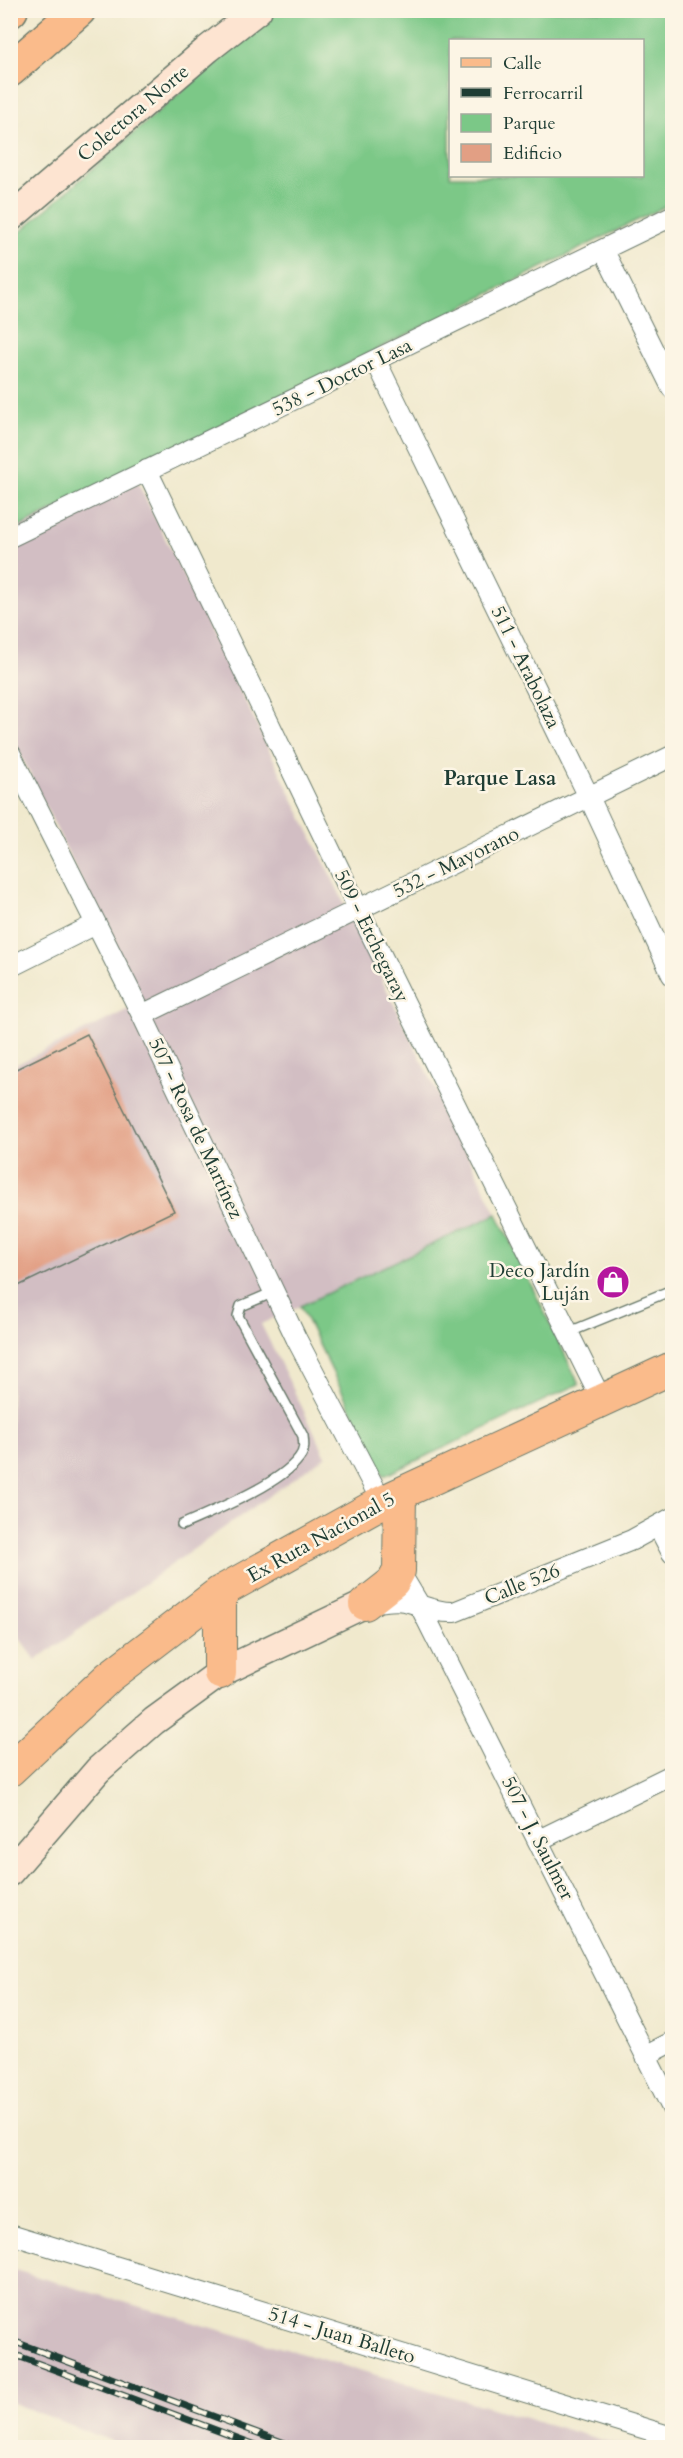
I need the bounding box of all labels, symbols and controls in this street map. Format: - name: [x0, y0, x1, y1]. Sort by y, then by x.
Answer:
- legend: [449, 39, 644, 177]
- text: Calle: [503, 51, 542, 76]
- street label: Colectora Norte: [71, 58, 195, 168]
- text: Ferrocarril: [503, 81, 583, 106]
- text: Parque: [503, 111, 556, 136]
- text: Edificio: [503, 141, 562, 166]
- street label: 538 - Doctor Lasa: [268, 331, 417, 423]
- street label: 511 - Arabolaza: [485, 601, 568, 733]
- district label: Parque Lasa: [444, 764, 557, 793]
- street label: 532 - Mayorano: [388, 820, 524, 904]
- street label: 509 - Etchegaray: [328, 865, 416, 1007]
- street label: 507 - Rosa de Martínez: [142, 1033, 250, 1223]
- place label: Deco Jardín Luján: [489, 1257, 591, 1307]
- shop icon: Deco Jardín Luján: [595, 1264, 631, 1300]
- street label: Ex Ruta Nacional 5: [242, 1485, 400, 1589]
- street label: Calle 526: [480, 1557, 564, 1611]
- street label: 507 - J. Saulmer: [495, 1771, 581, 1905]
- street label: 514 - Juan Balleto: [265, 2300, 419, 2370]

